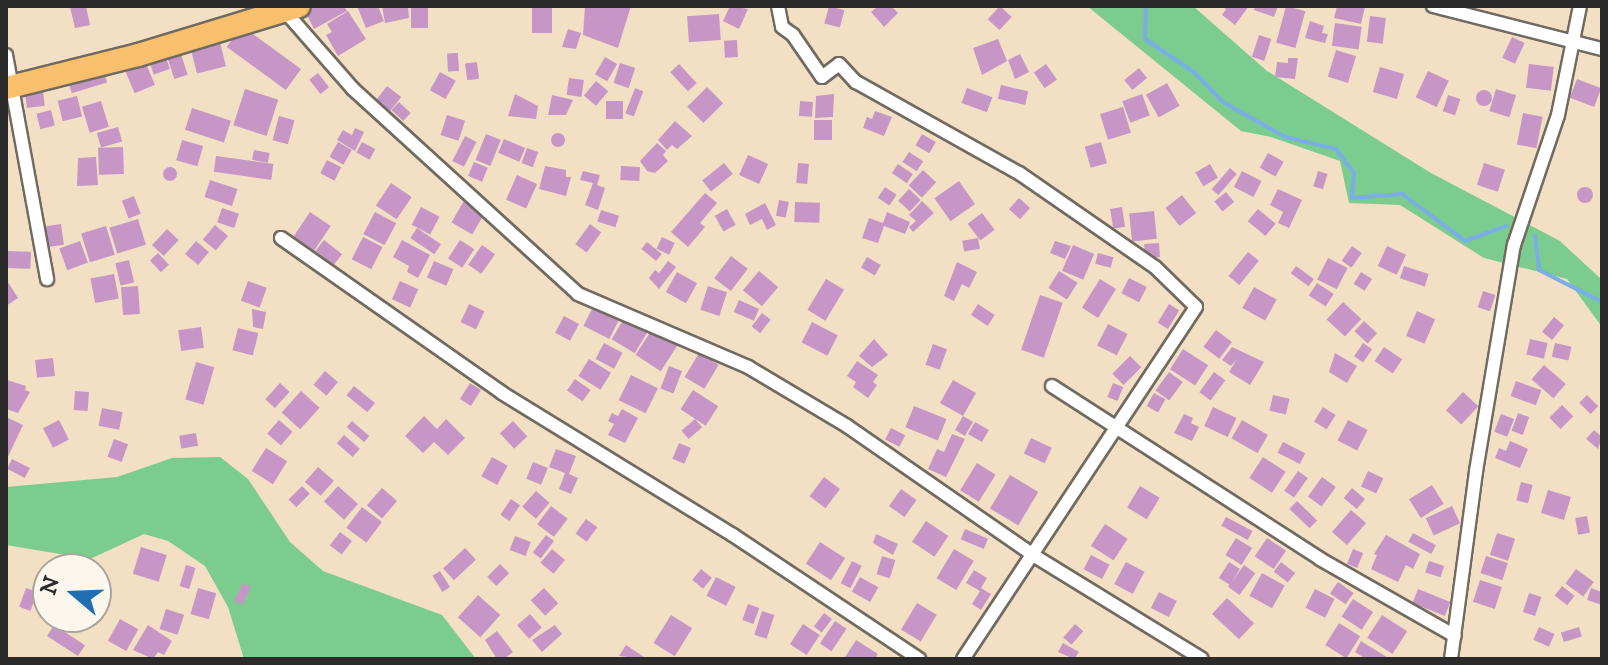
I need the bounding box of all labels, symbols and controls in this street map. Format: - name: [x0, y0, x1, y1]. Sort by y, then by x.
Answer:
- north arrow: [32, 553, 112, 633]
- text: N: [35, 573, 66, 599]

